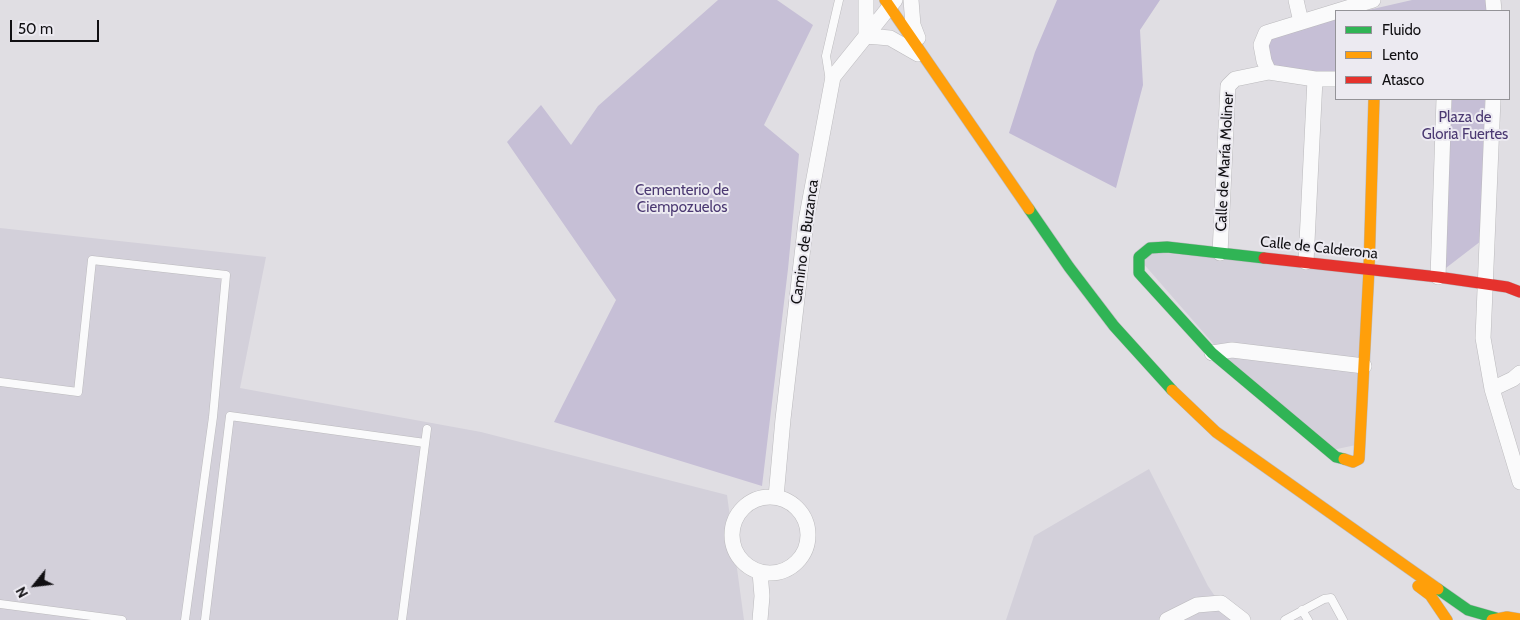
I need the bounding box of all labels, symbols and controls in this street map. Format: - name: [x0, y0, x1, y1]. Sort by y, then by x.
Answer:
- scale bar: [12, 10, 101, 42]
- legend: [1335, 10, 1510, 100]
- text: 50 m: [18, 20, 53, 38]
- text: Fluido: [1382, 21, 1421, 39]
- text: Lento: [1382, 46, 1419, 64]
- text: Atasco: [1382, 71, 1424, 89]
- street label: Calle de María Moliner: [1212, 92, 1238, 232]
- park label: Plaza de Gloria Fuertes: [1422, 109, 1508, 144]
- street label: Camino de Buzanca: [787, 179, 823, 305]
- park label: Cementerio de Ciempozuelos: [635, 182, 729, 217]
- street label: Calle de Calderona: [1259, 233, 1379, 263]
- north arrow: [10, 560, 60, 610]
- text: N: [12, 584, 32, 601]

